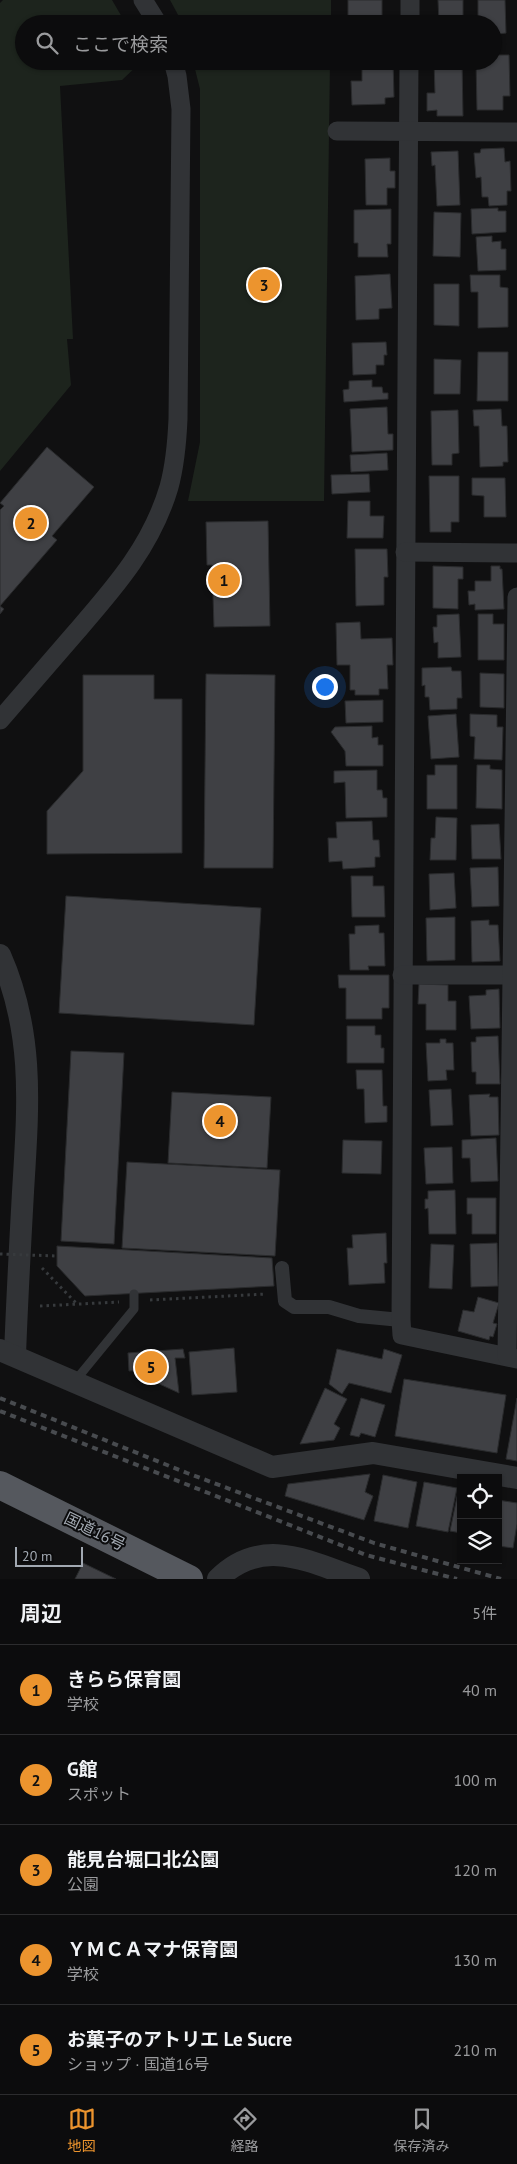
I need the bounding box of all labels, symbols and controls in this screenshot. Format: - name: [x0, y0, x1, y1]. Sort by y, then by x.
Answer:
- search box: [15, 15, 502, 70]
- icon: search: [33, 29, 61, 57]
- text: ここで検索: [73, 32, 168, 56]
- pin: 3: [248, 266, 280, 304]
- pin: 2: [15, 504, 47, 542]
- pin: 1: [208, 561, 240, 599]
- your location: [312, 674, 338, 700]
- pin: 4: [204, 1102, 236, 1140]
- pin: 5: [135, 1348, 167, 1386]
- map controls: [457, 1474, 502, 1564]
- button: locate: [457, 1474, 502, 1519]
- street label: 国道16号: [61, 1508, 129, 1554]
- button: layers: [457, 1519, 502, 1564]
- scale bar: [15, 1544, 82, 1567]
- text: 20 m: [22, 1547, 52, 1565]
- text: 周辺: [20, 1600, 62, 1627]
- text: 5件: [472, 1603, 497, 1623]
- text: きらら保育園: [67, 1667, 181, 1691]
- text: 1: [31, 1680, 41, 1700]
- text: 40 m: [462, 1680, 497, 1700]
- text: 学校: [67, 1694, 99, 1714]
- text: G館: [67, 1757, 98, 1781]
- text: 2: [31, 1770, 41, 1790]
- text: 100 m: [454, 1770, 497, 1790]
- text: スポット: [67, 1784, 131, 1804]
- text: 能見台堀口北公園: [67, 1847, 219, 1871]
- text: 3: [31, 1860, 41, 1880]
- text: 120 m: [454, 1860, 497, 1880]
- text: 公園: [67, 1874, 99, 1894]
- text: ＹＭＣＡマナ保育園: [67, 1937, 238, 1961]
- text: 4: [31, 1950, 41, 1970]
- text: 130 m: [454, 1950, 497, 1970]
- text: 学校: [67, 1964, 99, 1984]
- text: お菓子のアトリエ Le Sucre: [67, 2027, 292, 2051]
- text: 5: [31, 2040, 41, 2060]
- text: 210 m: [454, 2040, 497, 2060]
- text: ショップ · 国道16号: [67, 2054, 209, 2074]
- tab: 地図: [68, 2105, 96, 2155]
- tab: 経路: [231, 2105, 259, 2155]
- tab: 保存済み: [394, 2105, 450, 2155]

